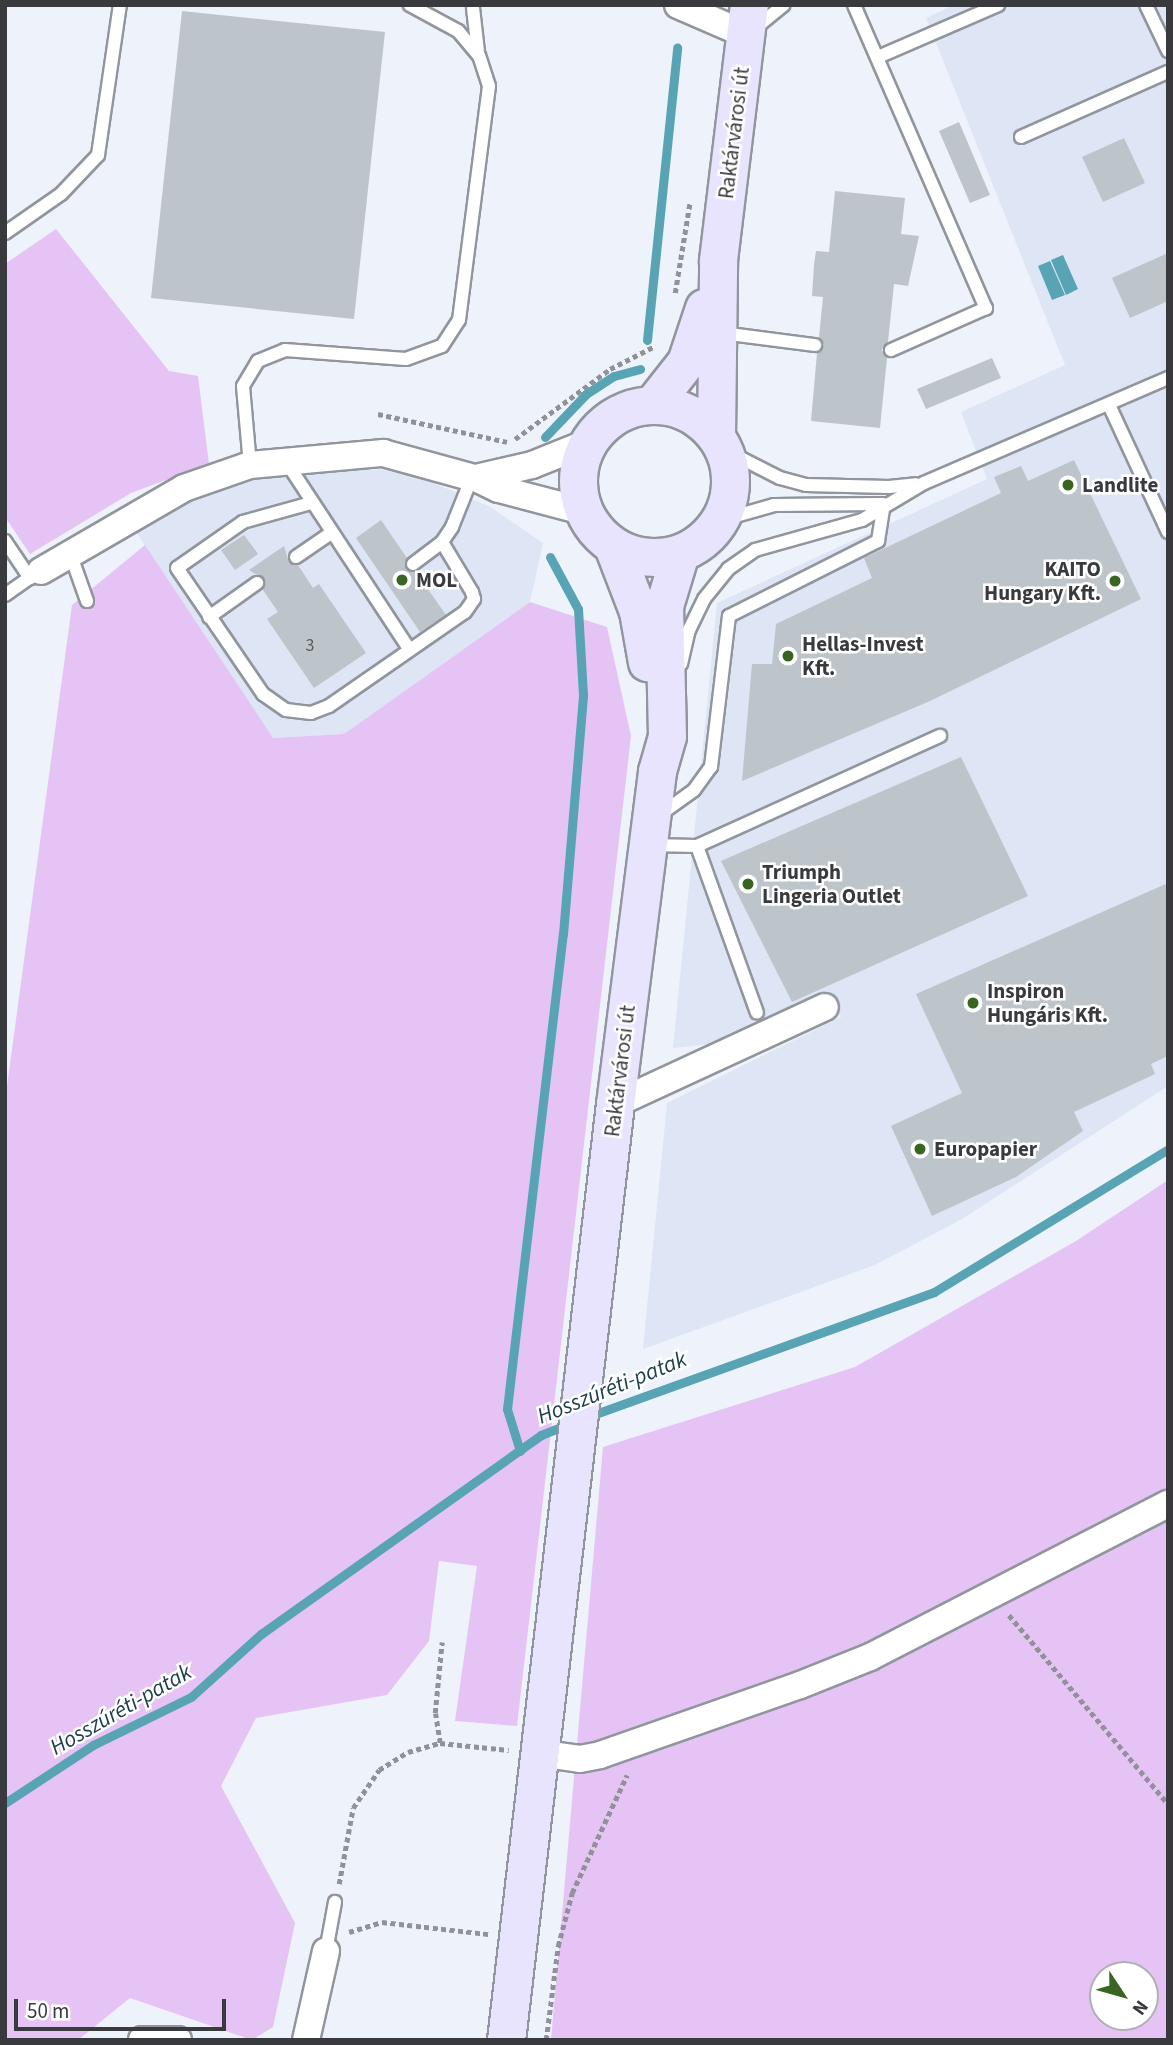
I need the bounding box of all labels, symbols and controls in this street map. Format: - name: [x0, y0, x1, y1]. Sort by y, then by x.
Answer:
- street label: Raktárvárosi út: [713, 66, 755, 200]
- place label: Landlite: [1082, 472, 1158, 498]
- marker: Landlite: [1060, 477, 1076, 493]
- place label: KAITO Hungary Kft.: [984, 556, 1101, 606]
- place label: MOL: [416, 567, 457, 593]
- marker: MOL: [394, 572, 410, 588]
- marker: KAITO Hungary Kft.: [1107, 573, 1123, 589]
- place label: Hellas-Invest Kft.: [802, 631, 924, 681]
- house number: 3: [306, 635, 314, 657]
- marker: Hellas-Invest Kft.: [780, 648, 796, 664]
- place label: Triumph Lingeria Outlet: [762, 859, 901, 909]
- marker: Triumph Lingeria Outlet: [740, 876, 756, 892]
- place label: Inspiron Hungáris Kft.: [987, 978, 1108, 1028]
- marker: Inspiron Hungáris Kft.: [965, 995, 981, 1011]
- street label: Raktárvárosi út: [599, 1004, 641, 1138]
- place label: Europapier: [934, 1136, 1037, 1162]
- marker: Europapier: [912, 1141, 928, 1157]
- water label: Hosszúréti-patak: [533, 1345, 691, 1431]
- water label: Hosszúréti-patak: [45, 1658, 197, 1762]
- north arrow: [1089, 1961, 1159, 2031]
- scale bar: [18, 1986, 229, 2030]
- text: N: [1125, 1994, 1154, 2021]
- text: 50 m: [27, 1996, 69, 2026]

